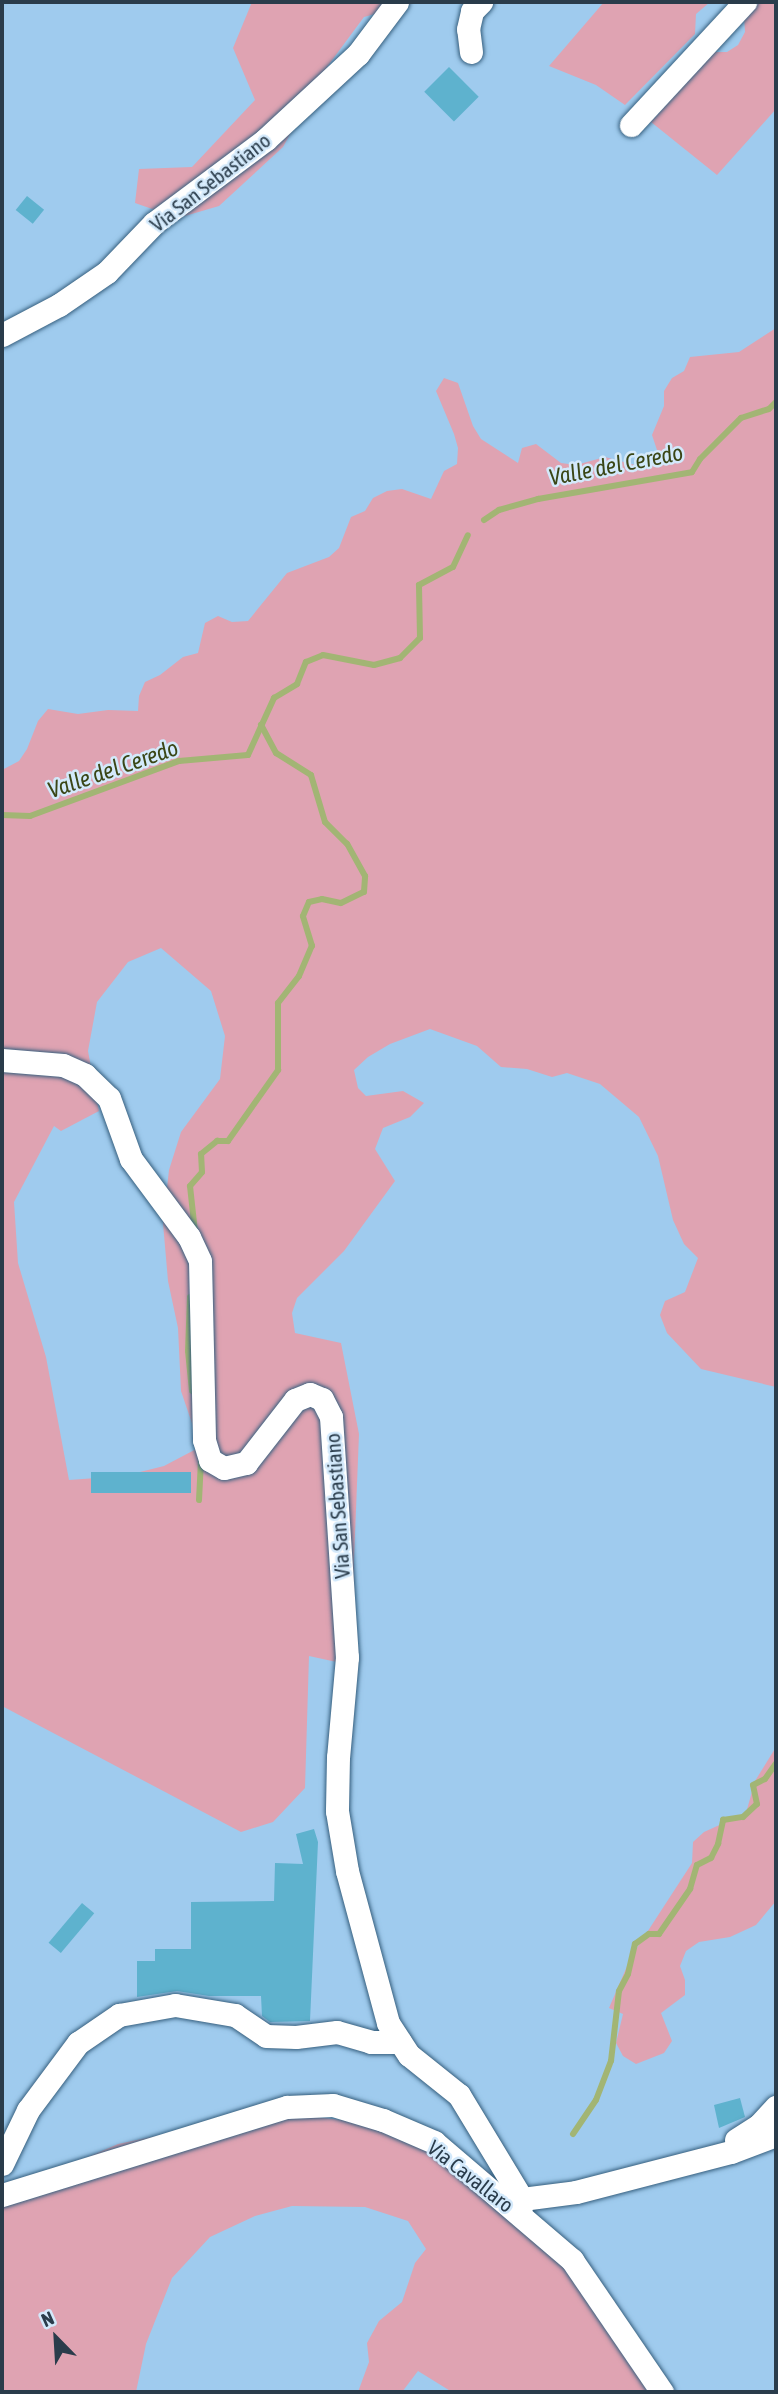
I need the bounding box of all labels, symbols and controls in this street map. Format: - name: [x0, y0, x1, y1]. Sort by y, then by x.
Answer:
- street label: Via San Sebastiano: [145, 127, 275, 237]
- water label: Valle del Ceredo: [547, 438, 685, 492]
- water label: Valle del Ceredo: [44, 734, 182, 804]
- street label: Via San Sebastiano: [319, 1433, 355, 1579]
- street label: Via Cavallaro: [423, 2135, 519, 2217]
- north arrow: [21, 2303, 91, 2373]
- text: N: [38, 2306, 57, 2331]

